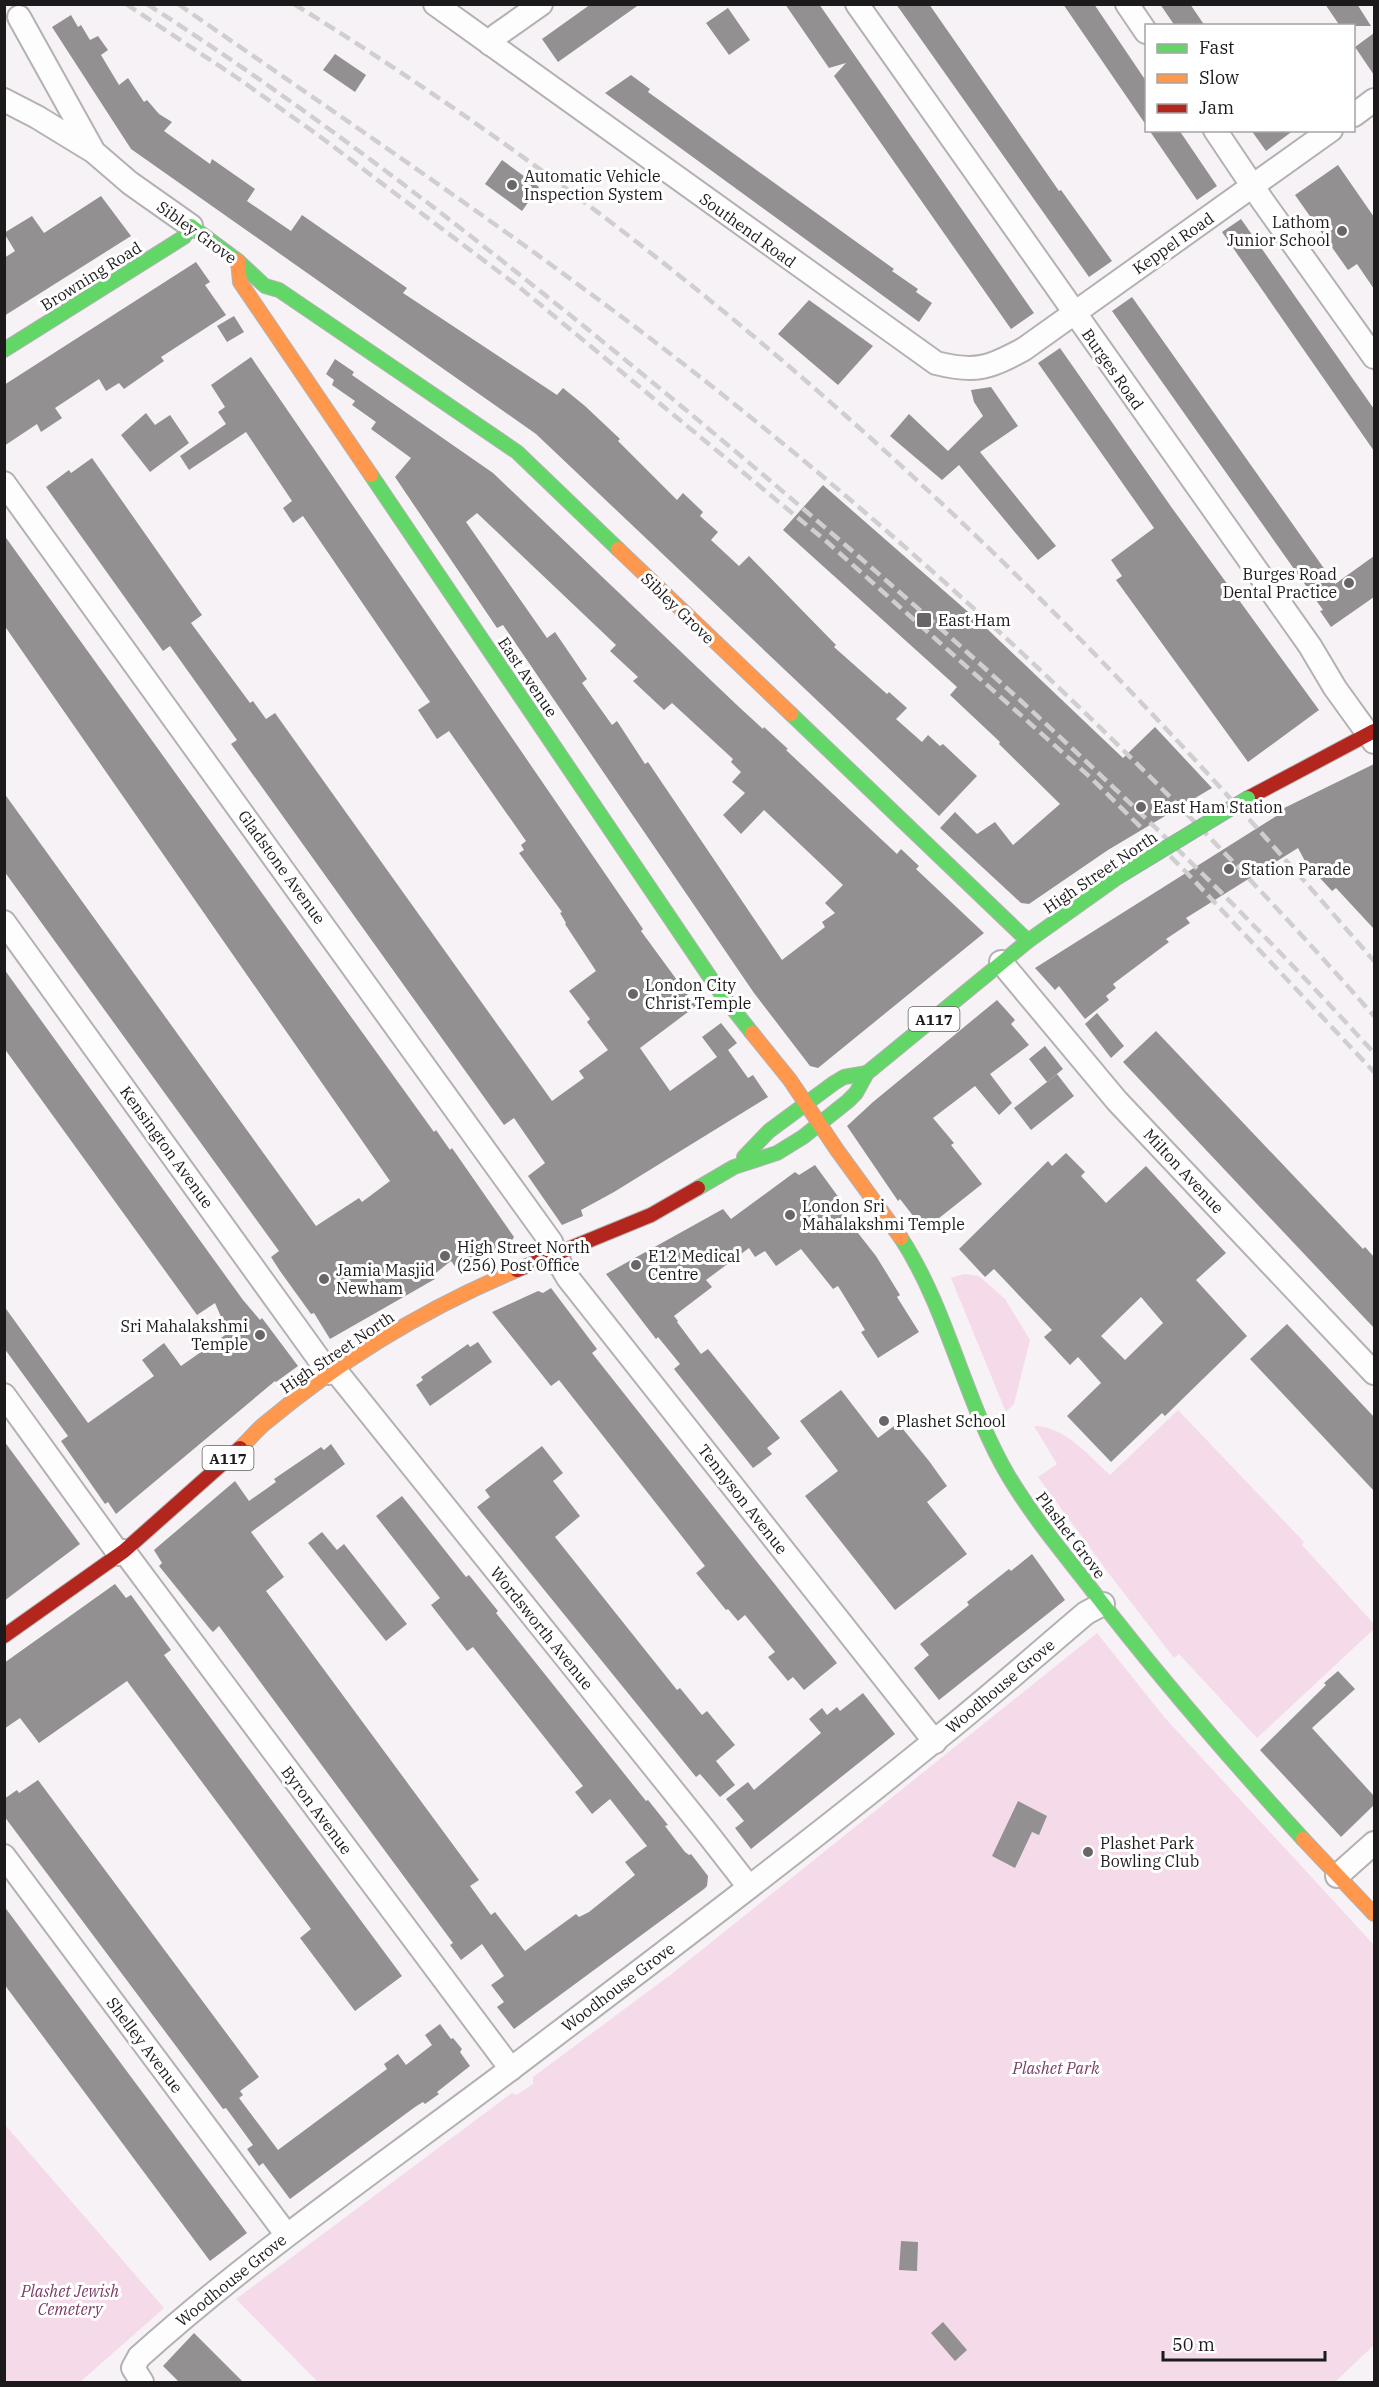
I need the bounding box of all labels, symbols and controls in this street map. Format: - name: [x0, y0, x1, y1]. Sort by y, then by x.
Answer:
- legend: [1145, 24, 1355, 132]
- text: Fast: [1199, 36, 1234, 59]
- text: Slow: [1199, 66, 1239, 89]
- text: Jam: [1199, 96, 1234, 119]
- place label: Automatic Vehicle Inspection System: [524, 166, 663, 204]
- marker: Automatic Vehicle Inspection System: [505, 178, 519, 192]
- street label: Southend Road: [696, 188, 800, 272]
- street label: Sibley Grove: [153, 196, 241, 268]
- street label: Keppel Road: [1129, 208, 1218, 278]
- place label: Lathom Junior School: [1227, 212, 1330, 250]
- marker: Lathom Junior School: [1335, 224, 1349, 238]
- street label: Browning Road: [37, 237, 145, 315]
- street label: Burges Road: [1078, 325, 1148, 414]
- place label: Burges Road Dental Practice: [1223, 564, 1337, 602]
- street label: Sibley Grove: [637, 568, 719, 648]
- marker: Burges Road Dental Practice: [1342, 576, 1356, 590]
- place label: East Ham: [938, 610, 1011, 630]
- marker: East Ham: [915, 611, 933, 629]
- street label: East Avenue: [494, 633, 562, 721]
- place label: East Ham Station: [1153, 797, 1283, 817]
- marker: East Ham Station: [1134, 800, 1148, 814]
- street label: Gladstone Avenue: [234, 806, 330, 928]
- street label: High Street North: [1039, 827, 1161, 917]
- place label: Station Parade: [1241, 859, 1351, 879]
- marker: Station Parade: [1222, 862, 1236, 876]
- place label: London City Christ Temple: [645, 975, 751, 1013]
- marker: London City Christ Temple: [626, 987, 640, 1001]
- road number: A117: [908, 1007, 960, 1031]
- street label: Kensington Avenue: [116, 1082, 218, 1212]
- street label: Milton Avenue: [1140, 1124, 1228, 1218]
- place label: London Sri Mahalakshmi Temple: [802, 1196, 965, 1234]
- marker: London Sri Mahalakshmi Temple: [783, 1208, 797, 1222]
- place label: High Street North (256) Post Office: [457, 1237, 590, 1275]
- place label: E12 Medical Centre: [648, 1246, 741, 1284]
- marker: High Street North (256) Post Office: [438, 1249, 452, 1263]
- marker: E12 Medical Centre: [629, 1258, 643, 1272]
- place label: Jamia Masjid Newham: [336, 1260, 435, 1298]
- marker: Jamia Masjid Newham: [317, 1272, 331, 1286]
- street label: High Street North: [276, 1307, 398, 1397]
- place label: Sri Mahalakshmi Temple: [120, 1316, 248, 1354]
- marker: Sri Mahalakshmi Temple: [253, 1328, 267, 1342]
- place label: Plashet School: [896, 1411, 1006, 1431]
- marker: Plashet School: [877, 1414, 891, 1428]
- street label: Tennyson Avenue: [694, 1440, 792, 1558]
- road number: A117: [202, 1446, 254, 1470]
- street label: Plashet Grove: [1032, 1488, 1110, 1582]
- street label: Wordsworth Avenue: [486, 1562, 598, 1694]
- street label: Woodhouse Grove: [941, 1635, 1059, 1737]
- street label: Byron Avenue: [277, 1762, 357, 1858]
- place label: Plashet Park Bowling Club: [1100, 1833, 1199, 1871]
- marker: Plashet Park Bowling Club: [1081, 1845, 1095, 1859]
- street label: Woodhouse Grove: [558, 1938, 678, 2036]
- street label: Shelley Avenue: [103, 1993, 187, 2097]
- park label: Plashet Park: [1012, 2058, 1100, 2078]
- street label: Woodhouse Grove: [172, 2229, 290, 2331]
- park label: Plashet Jewish Cemetery: [20, 2281, 119, 2319]
- scale bar: [1163, 2324, 1325, 2362]
- text: 50 m: [1172, 2333, 1215, 2356]

